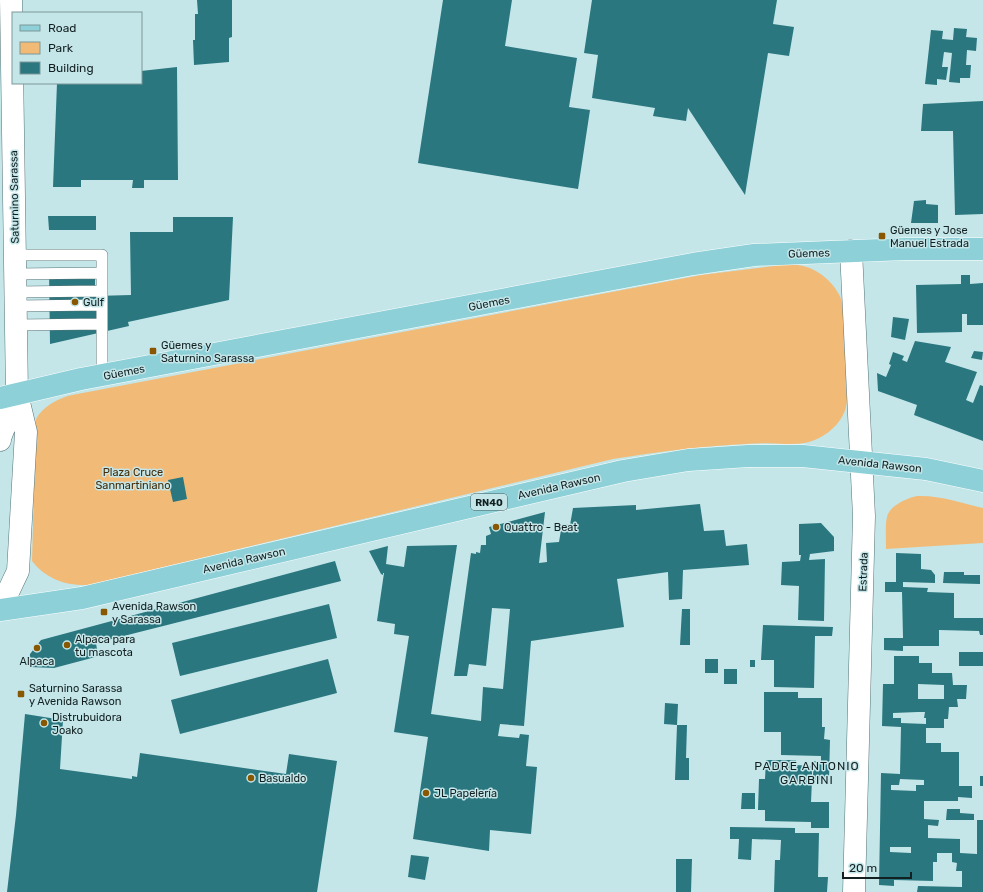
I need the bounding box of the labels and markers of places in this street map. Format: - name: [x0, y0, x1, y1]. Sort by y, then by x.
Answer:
- place label: Güemes y Jose Manuel Estrada: [890, 224, 969, 250]
- marker: Güemes y Jose Manuel Estrada: [877, 231, 887, 241]
- place label: Gulf: [83, 296, 105, 309]
- marker: Gulf: [70, 297, 80, 307]
- place label: Güemes y Saturnino Sarassa: [161, 339, 254, 365]
- marker: Güemes y Saturnino Sarassa: [148, 346, 158, 356]
- place label: Quattro - Beat: [504, 521, 578, 534]
- marker: Quattro - Beat: [491, 522, 501, 532]
- place label: Avenida Rawson y Sarassa: [112, 600, 196, 626]
- marker: Avenida Rawson y Sarassa: [99, 607, 109, 617]
- place label: Alpaca para tu mascota: [75, 633, 135, 659]
- marker: Alpaca para tu mascota: [62, 640, 72, 650]
- marker: Alpaca: [32, 643, 42, 653]
- place label: Alpaca: [20, 655, 54, 668]
- place label: Saturnino Sarassa y Avenida Rawson: [29, 682, 122, 708]
- marker: Saturnino Sarassa y Avenida Rawson: [16, 689, 26, 699]
- place label: Distrubuidora Joako: [52, 711, 122, 737]
- marker: Distrubuidora Joako: [39, 718, 49, 728]
- place label: Basualdo: [259, 772, 306, 785]
- marker: Basualdo: [246, 773, 256, 783]
- place label: JL Papelería: [434, 787, 497, 800]
- marker: JL Papelería: [421, 788, 431, 798]

